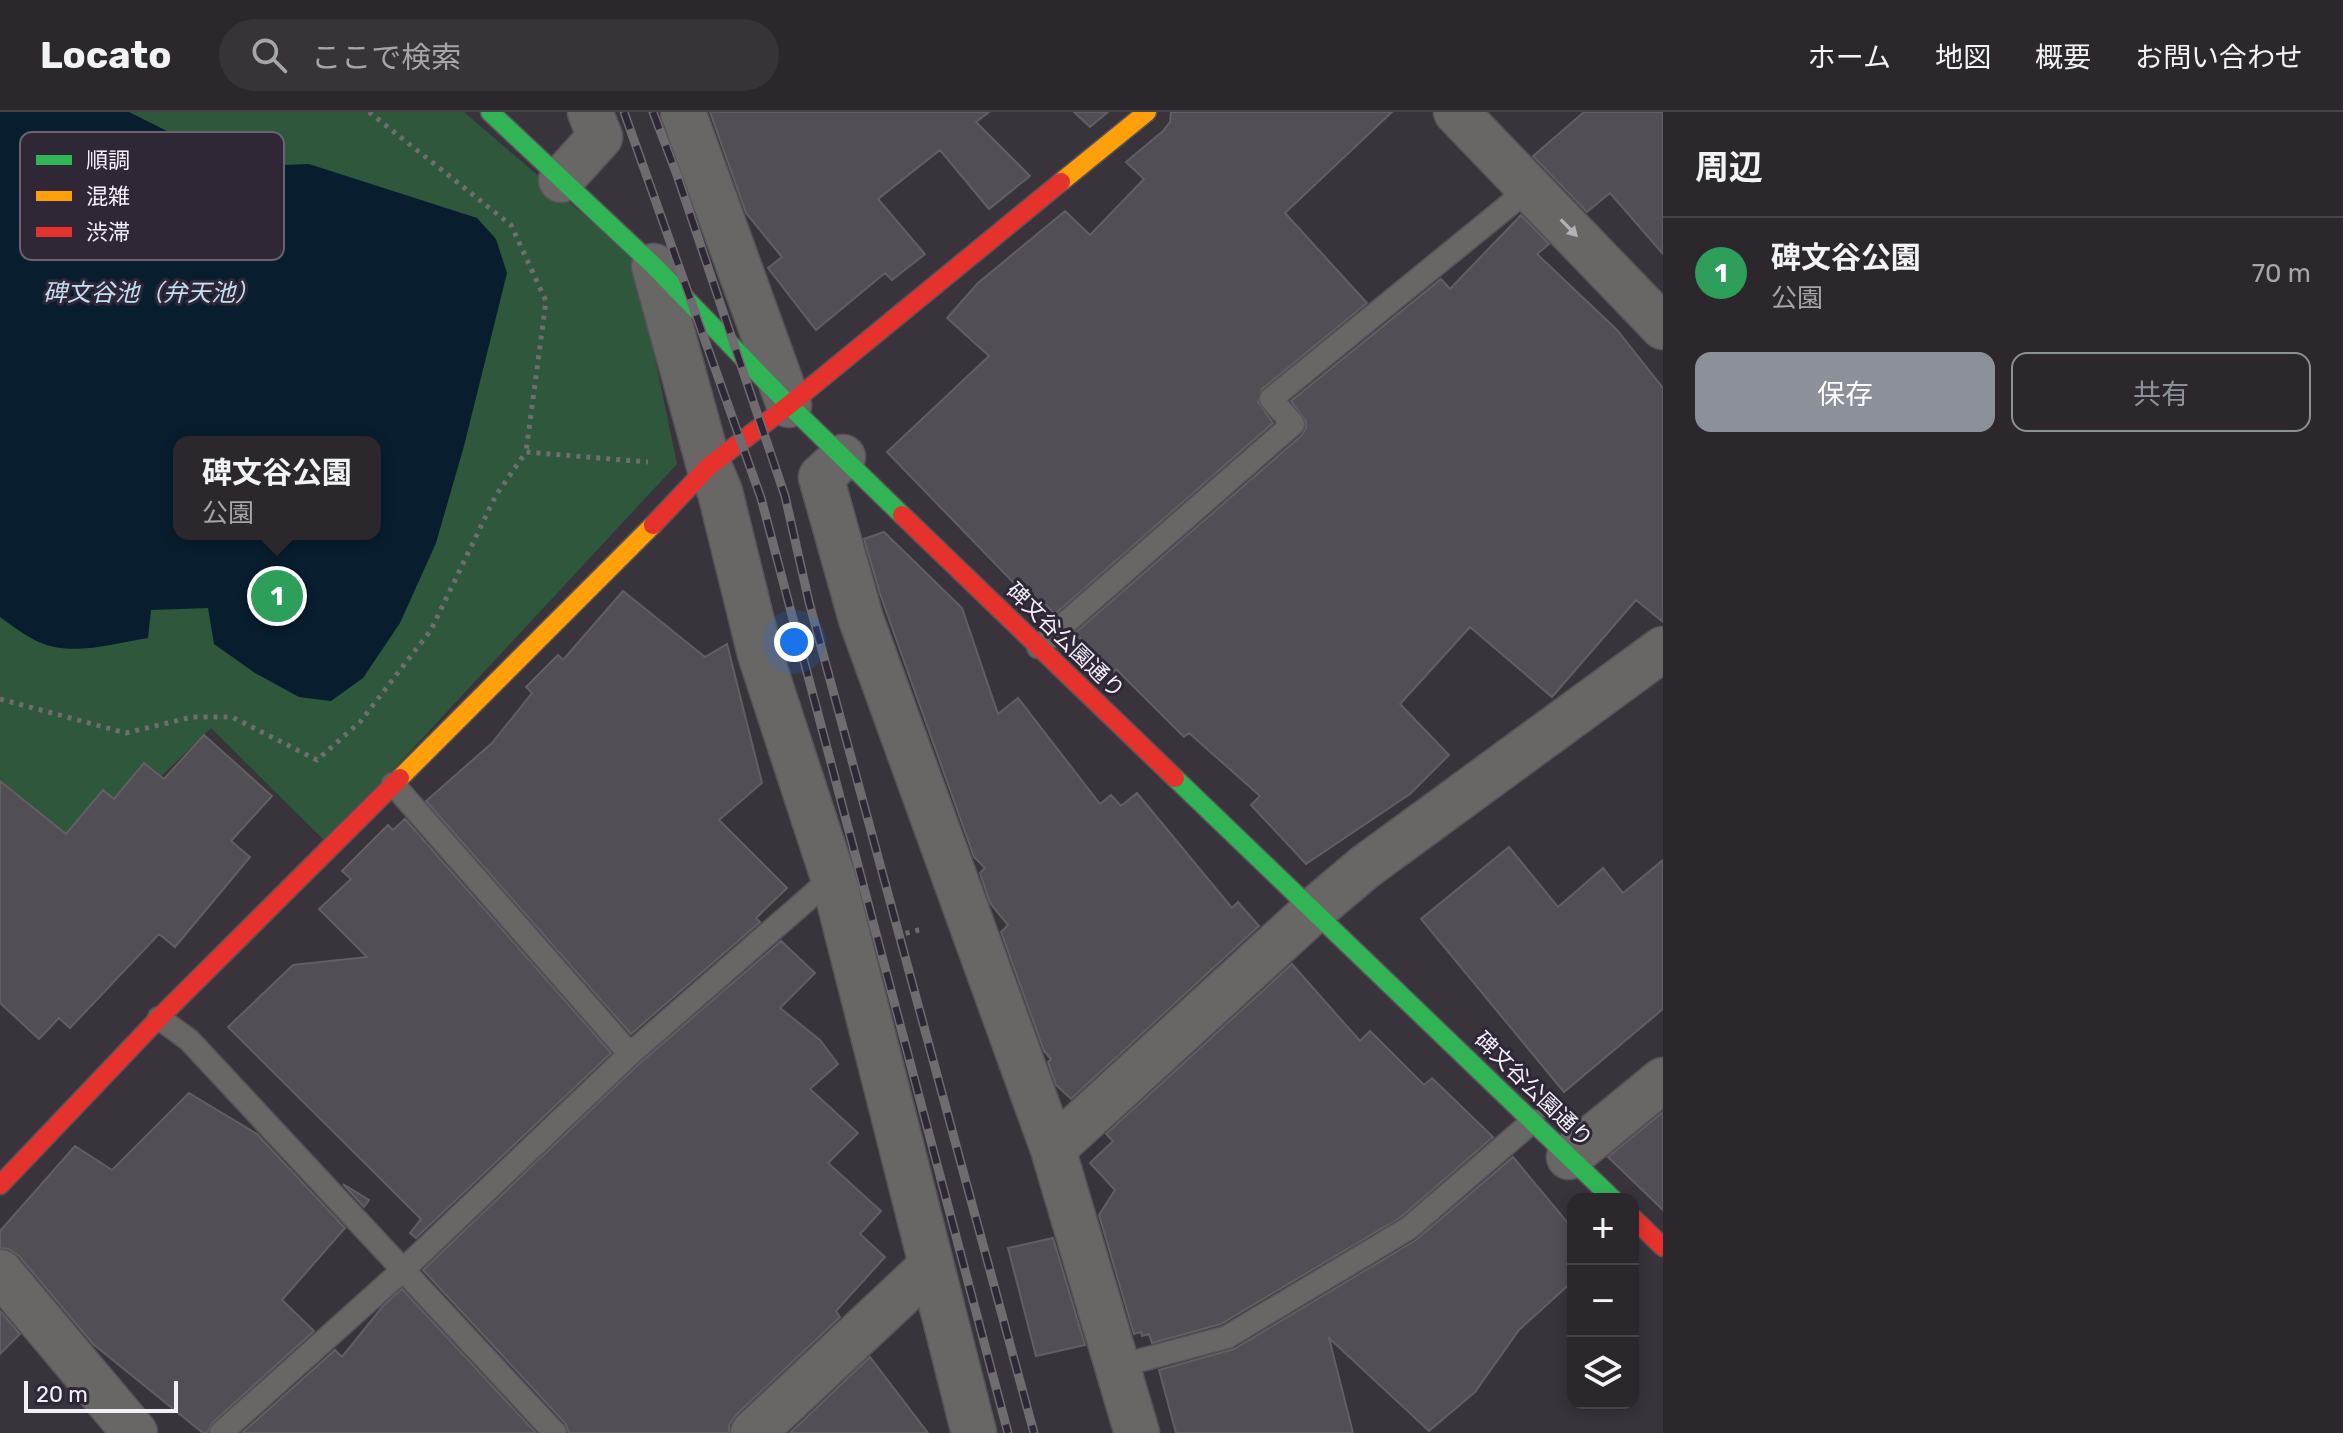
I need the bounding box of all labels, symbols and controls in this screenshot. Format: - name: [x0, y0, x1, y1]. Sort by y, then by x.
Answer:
- search box: [219, 19, 779, 91]
- text: Locato: [40, 32, 171, 78]
- icon: search: [247, 33, 291, 77]
- text: ここで検索: [311, 40, 461, 76]
- text: ホーム: [1808, 41, 1891, 74]
- text: 地図: [1935, 41, 1991, 74]
- text: 概要: [2035, 41, 2091, 74]
- text: お問い合わせ: [2135, 41, 2303, 74]
- legend: [20, 132, 284, 260]
- text: 順調: [86, 147, 130, 174]
- text: 周辺: [1695, 147, 1763, 188]
- text: 混雑: [86, 183, 130, 210]
- text: 渋滞: [86, 219, 130, 246]
- one-way arrow: [1559, 219, 1577, 238]
- text: 碑文谷公園: [1771, 240, 1921, 276]
- text: 1: [1715, 258, 1727, 289]
- text: 70 m: [2252, 258, 2311, 289]
- water label: 碑文谷池（弁天池）: [43, 279, 259, 307]
- text: 公園: [1771, 283, 1823, 314]
- button: 保存: [1695, 352, 1995, 432]
- button: 共有: [2011, 352, 2311, 432]
- popup: [173, 436, 381, 540]
- text: 碑文谷公園: [202, 455, 352, 491]
- text: 公園: [202, 498, 254, 529]
- pin: 1: [251, 566, 303, 626]
- street label: 碑文谷公園通り: [1001, 577, 1130, 704]
- your location: [774, 622, 814, 662]
- street label: 碑文谷公園通り: [1469, 1026, 1598, 1153]
- map controls: [1567, 1193, 1639, 1409]
- button: +: [1567, 1193, 1639, 1265]
- button: −: [1567, 1265, 1639, 1337]
- button: layers: [1567, 1337, 1639, 1409]
- scale bar: [24, 1377, 178, 1413]
- text: 20 m: [36, 1381, 88, 1408]

